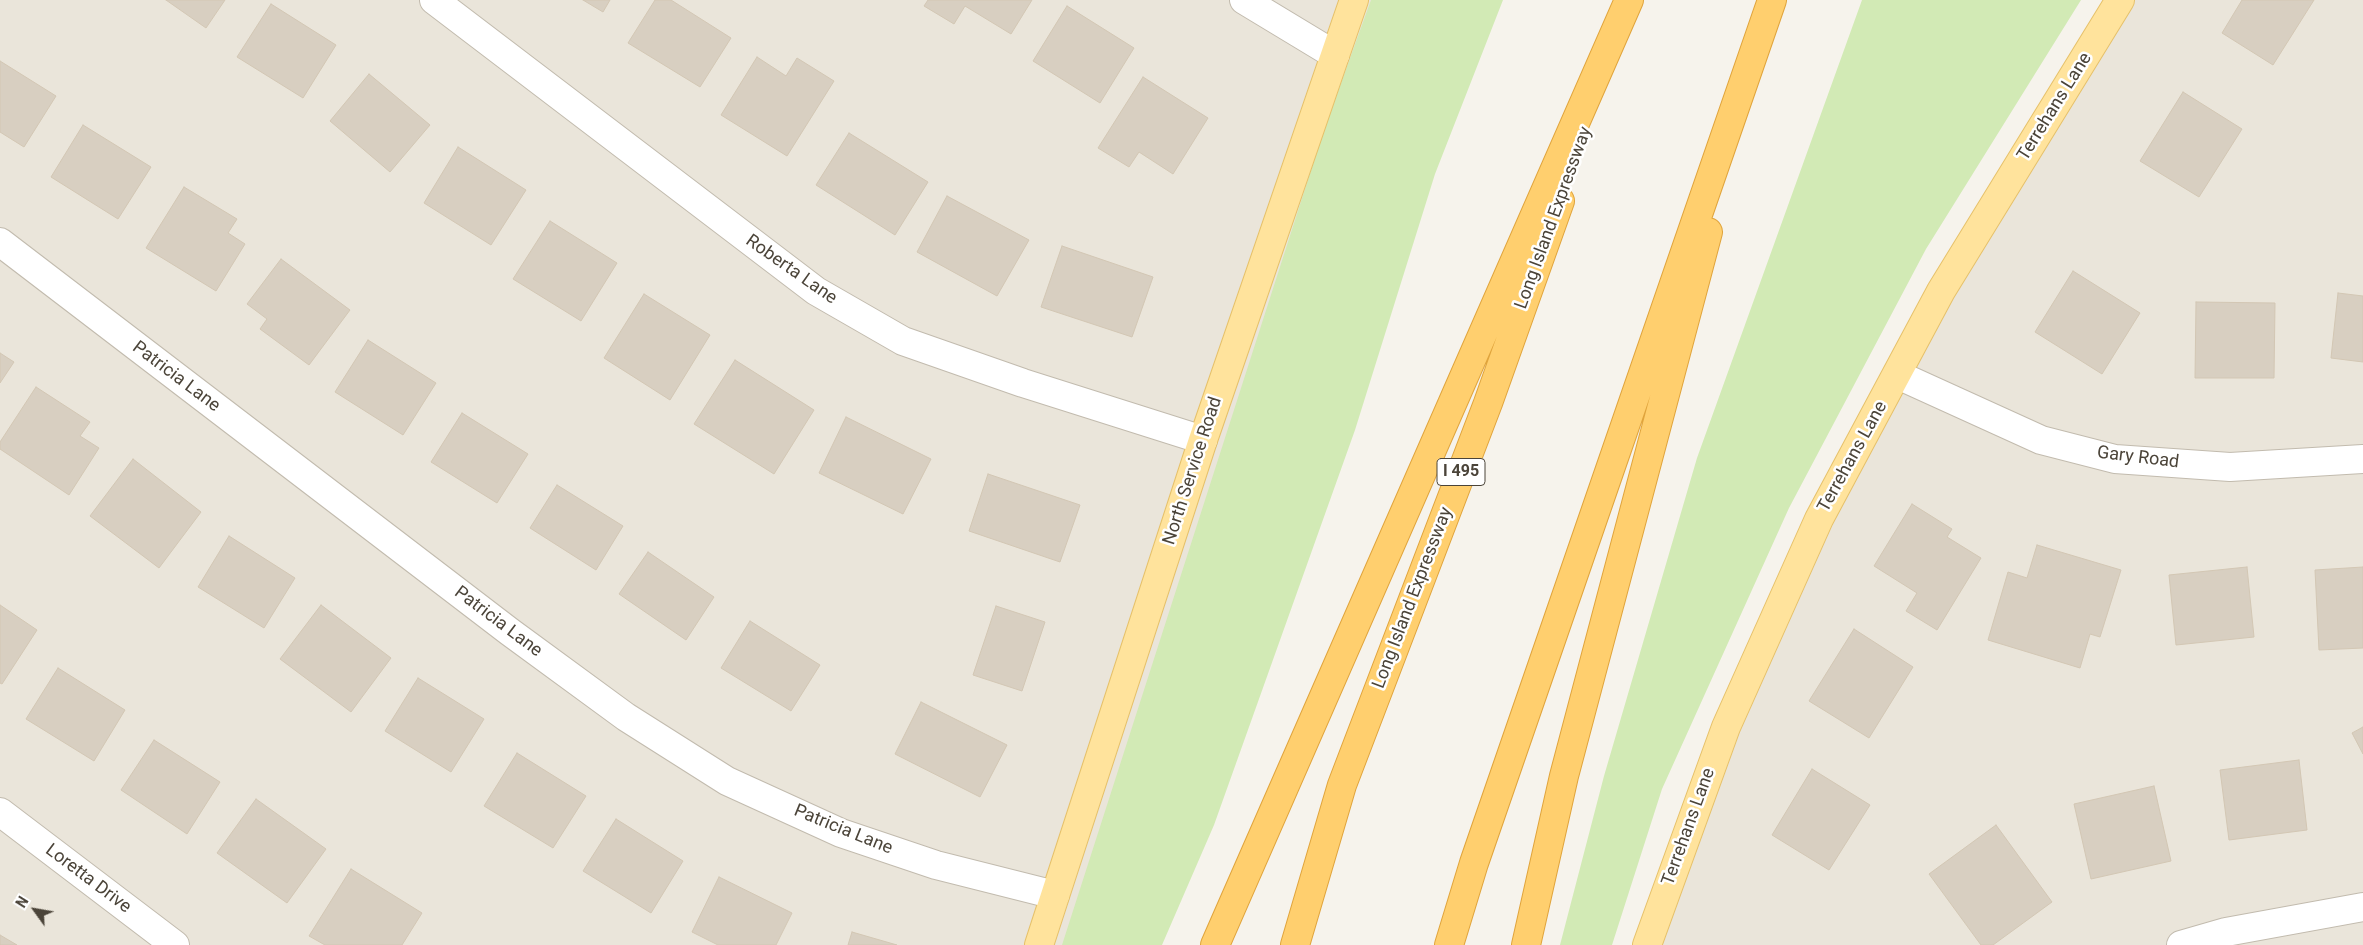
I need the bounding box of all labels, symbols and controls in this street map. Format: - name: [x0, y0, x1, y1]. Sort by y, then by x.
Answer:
- street label: Terrehans Lane: [2013, 49, 2097, 165]
- street label: Long Island Expressway: [1511, 124, 1597, 312]
- street label: Roberta Lane: [741, 231, 841, 309]
- street label: Patricia Lane: [128, 337, 224, 417]
- street label: North Service Road: [1159, 394, 1227, 548]
- street label: Terrehans Lane: [1814, 398, 1892, 516]
- street label: Gary Road: [2096, 442, 2180, 474]
- road number: I 495: [1437, 458, 1485, 486]
- street label: Long Island Expressway: [1368, 504, 1458, 692]
- street label: Patricia Lane: [450, 582, 546, 662]
- street label: Terrehans Lane: [1658, 765, 1720, 889]
- street label: Patricia Lane: [791, 800, 895, 860]
- street label: Loretta Drive: [41, 840, 135, 918]
- north arrow: [10, 885, 60, 935]
- text: N: [13, 894, 32, 910]

